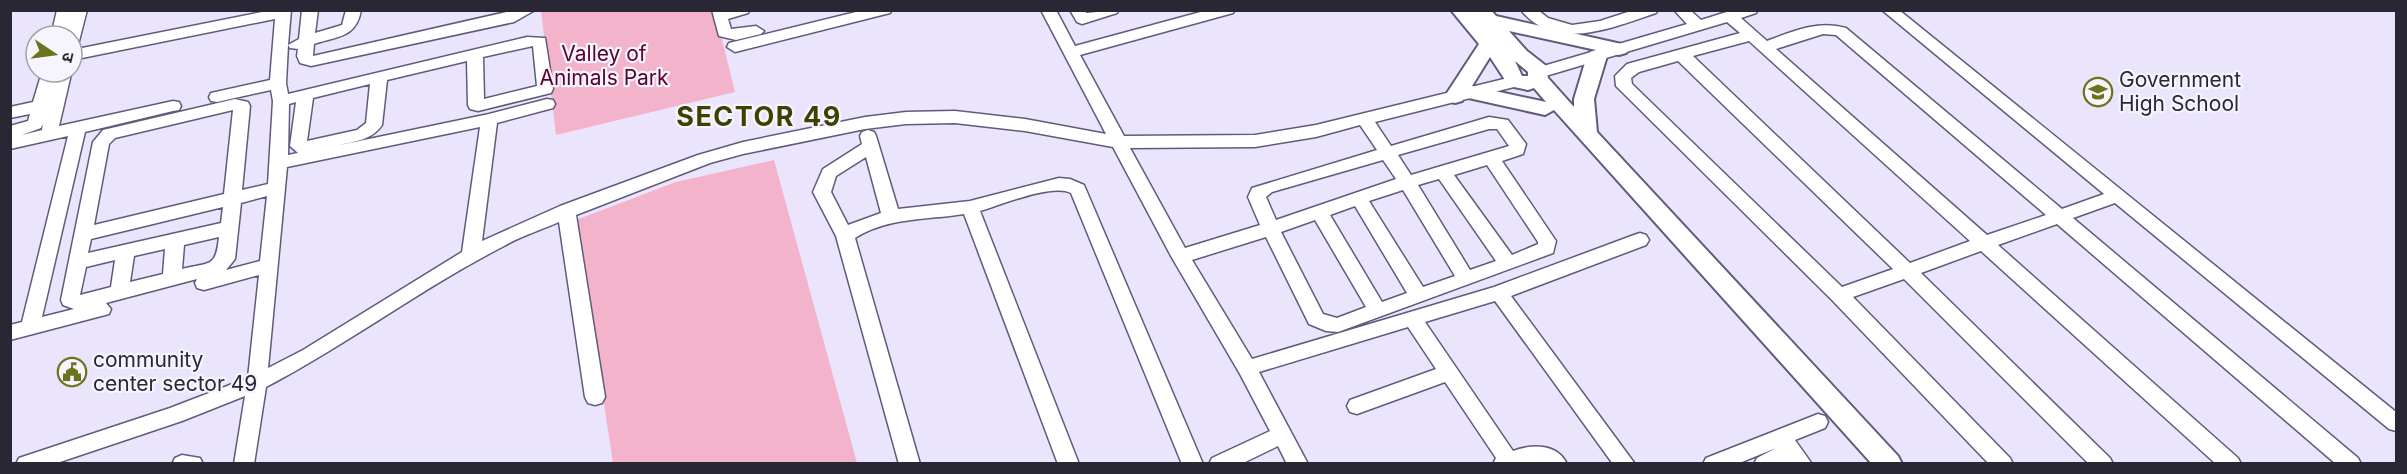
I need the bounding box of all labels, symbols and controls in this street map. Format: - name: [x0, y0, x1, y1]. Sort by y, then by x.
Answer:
- north arrow: [24, 24, 84, 84]
- park label: Valley of Animals Park: [539, 41, 669, 90]
- text: उ: [58, 51, 79, 65]
- place label: Government High School: [2119, 67, 2241, 116]
- school or university icon: Government High School: [2082, 76, 2114, 108]
- district label: SECTOR 49: [676, 100, 842, 133]
- place label: community center sector 49: [93, 347, 257, 396]
- public building icon: community center sector 49: [56, 356, 88, 388]

